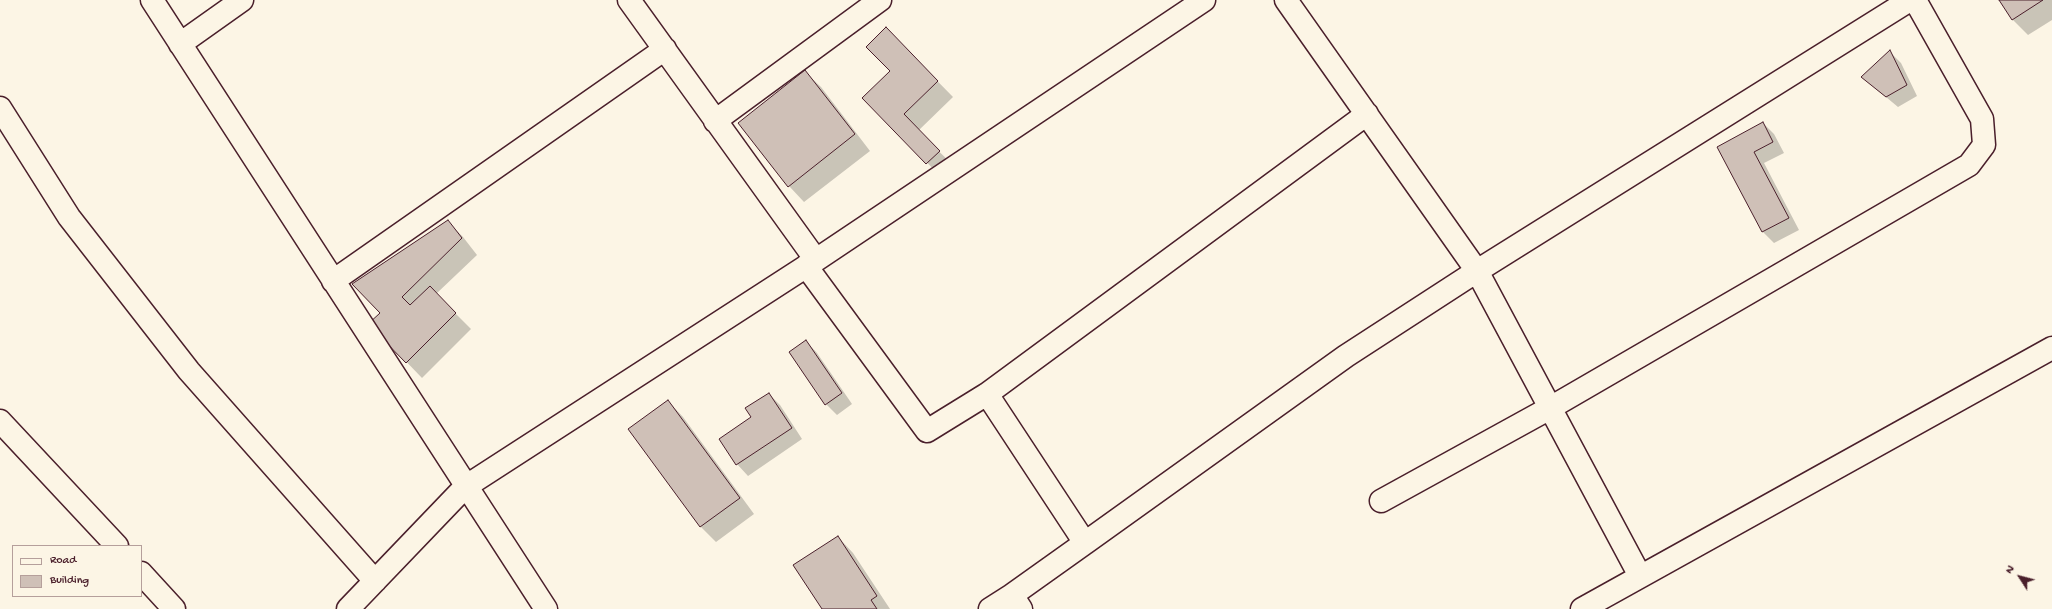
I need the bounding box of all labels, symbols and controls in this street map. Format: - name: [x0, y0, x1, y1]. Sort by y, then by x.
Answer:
- legend: [12, 545, 142, 597]
- text: Road: [50, 554, 76, 568]
- north arrow: [2000, 557, 2040, 597]
- text: N: [2003, 564, 2017, 576]
- text: Building: [50, 574, 89, 588]

